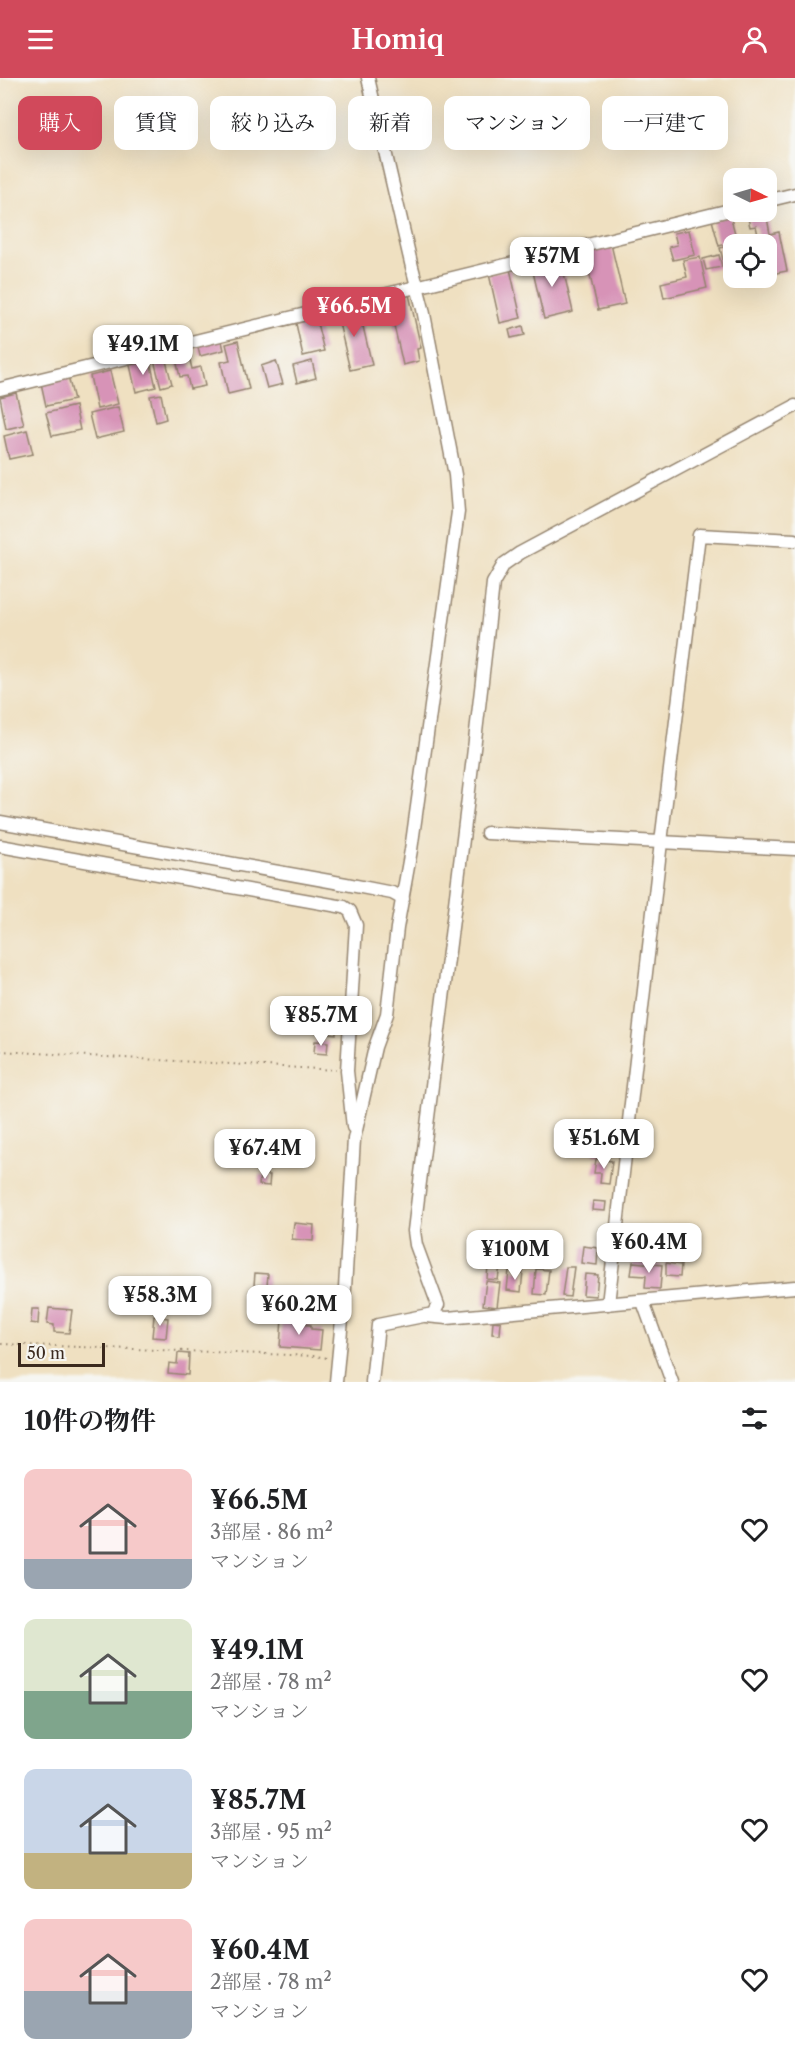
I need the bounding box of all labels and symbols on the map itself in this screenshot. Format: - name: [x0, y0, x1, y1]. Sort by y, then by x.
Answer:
- north arrow: [723, 168, 777, 222]
- pin: ¥57M: [516, 237, 588, 288]
- pin: ¥66.5M: [305, 287, 403, 338]
- pin: ¥49.1M: [94, 325, 192, 376]
- pin: ¥85.7M: [272, 996, 370, 1047]
- pin: ¥51.6M: [555, 1119, 653, 1170]
- pin: ¥67.4M: [216, 1129, 314, 1180]
- pin: ¥60.4M: [600, 1223, 698, 1274]
- pin: ¥100M: [473, 1230, 557, 1281]
- pin: ¥58.3M: [111, 1276, 209, 1327]
- pin: ¥60.2M: [250, 1285, 348, 1336]
- scale bar: [18, 1340, 105, 1368]

